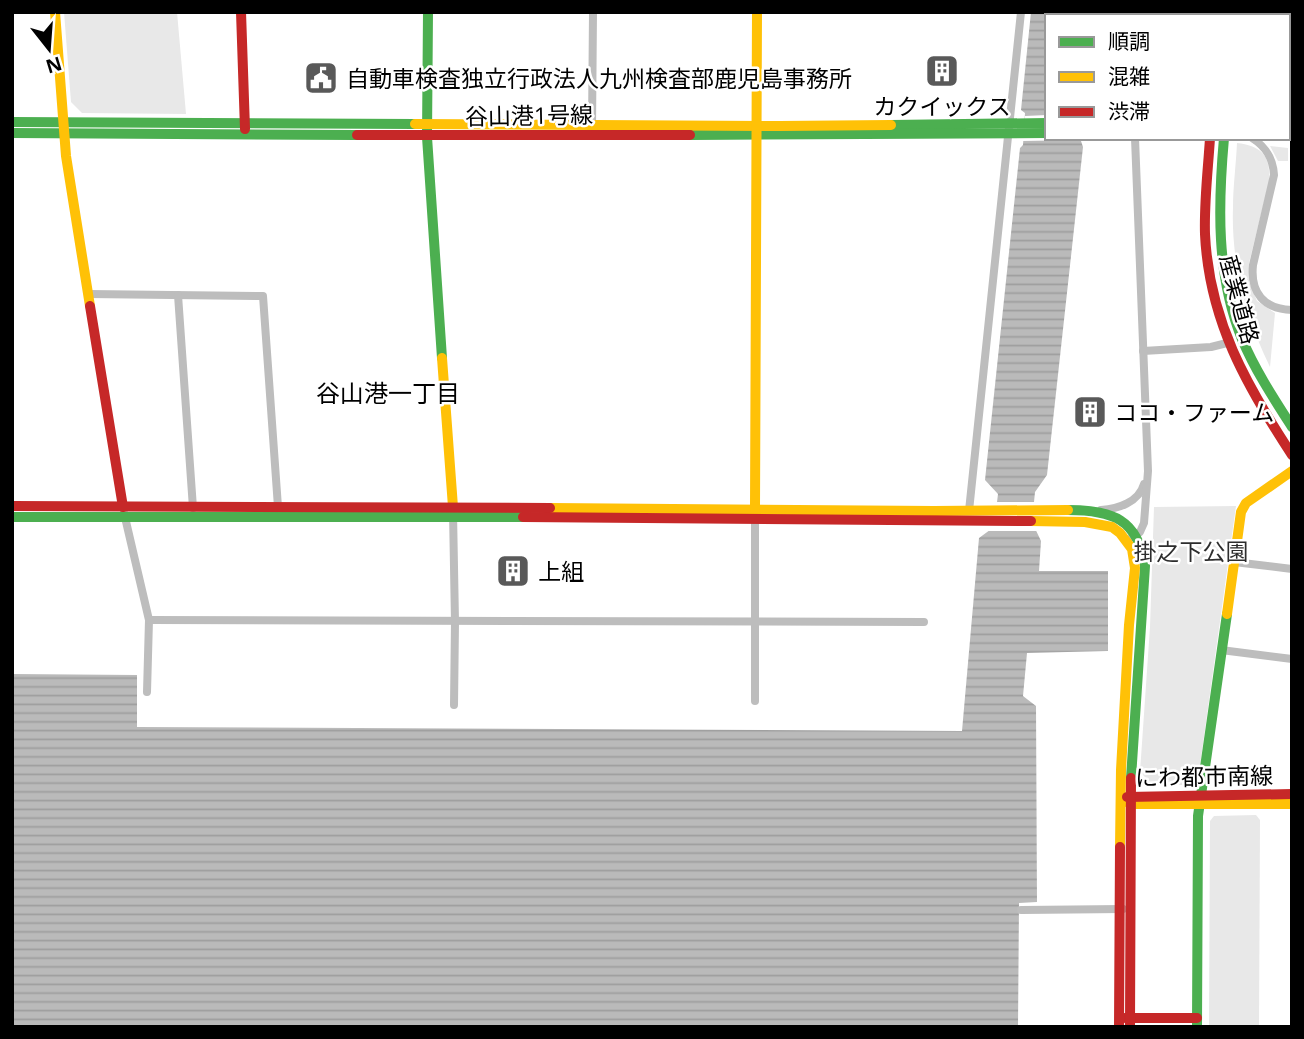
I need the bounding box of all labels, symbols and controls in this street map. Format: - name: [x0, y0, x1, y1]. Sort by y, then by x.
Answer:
- north arrow: [14, 14, 84, 84]
- legend: [1045, 14, 1290, 140]
- text: 順調: [1108, 27, 1150, 55]
- text: N: [43, 51, 65, 80]
- building icon: カクイックス: [923, 52, 961, 90]
- public building icon: 自動車検査独立行政法人九州検査部鹿児島事務所: [302, 59, 340, 97]
- place label: 自動車検査独立行政法人九州検査部鹿児島事務所: [346, 62, 852, 94]
- text: 混雑: [1108, 62, 1150, 90]
- place label: カクイックス: [873, 90, 1011, 122]
- text: 渋滞: [1108, 97, 1150, 125]
- street label: 谷山港1号線: [465, 98, 593, 132]
- street label: 産業道路: [1213, 250, 1267, 348]
- district label: 谷山港一丁目: [316, 376, 460, 409]
- building icon: ココ・ファーム: [1071, 393, 1109, 431]
- place label: ココ・ファーム: [1114, 396, 1274, 428]
- park label: 掛之下公園: [1134, 535, 1249, 567]
- building icon: 上組: [494, 552, 532, 590]
- place label: 上組: [538, 555, 584, 587]
- street label: にわ都市南線: [1135, 759, 1273, 793]

